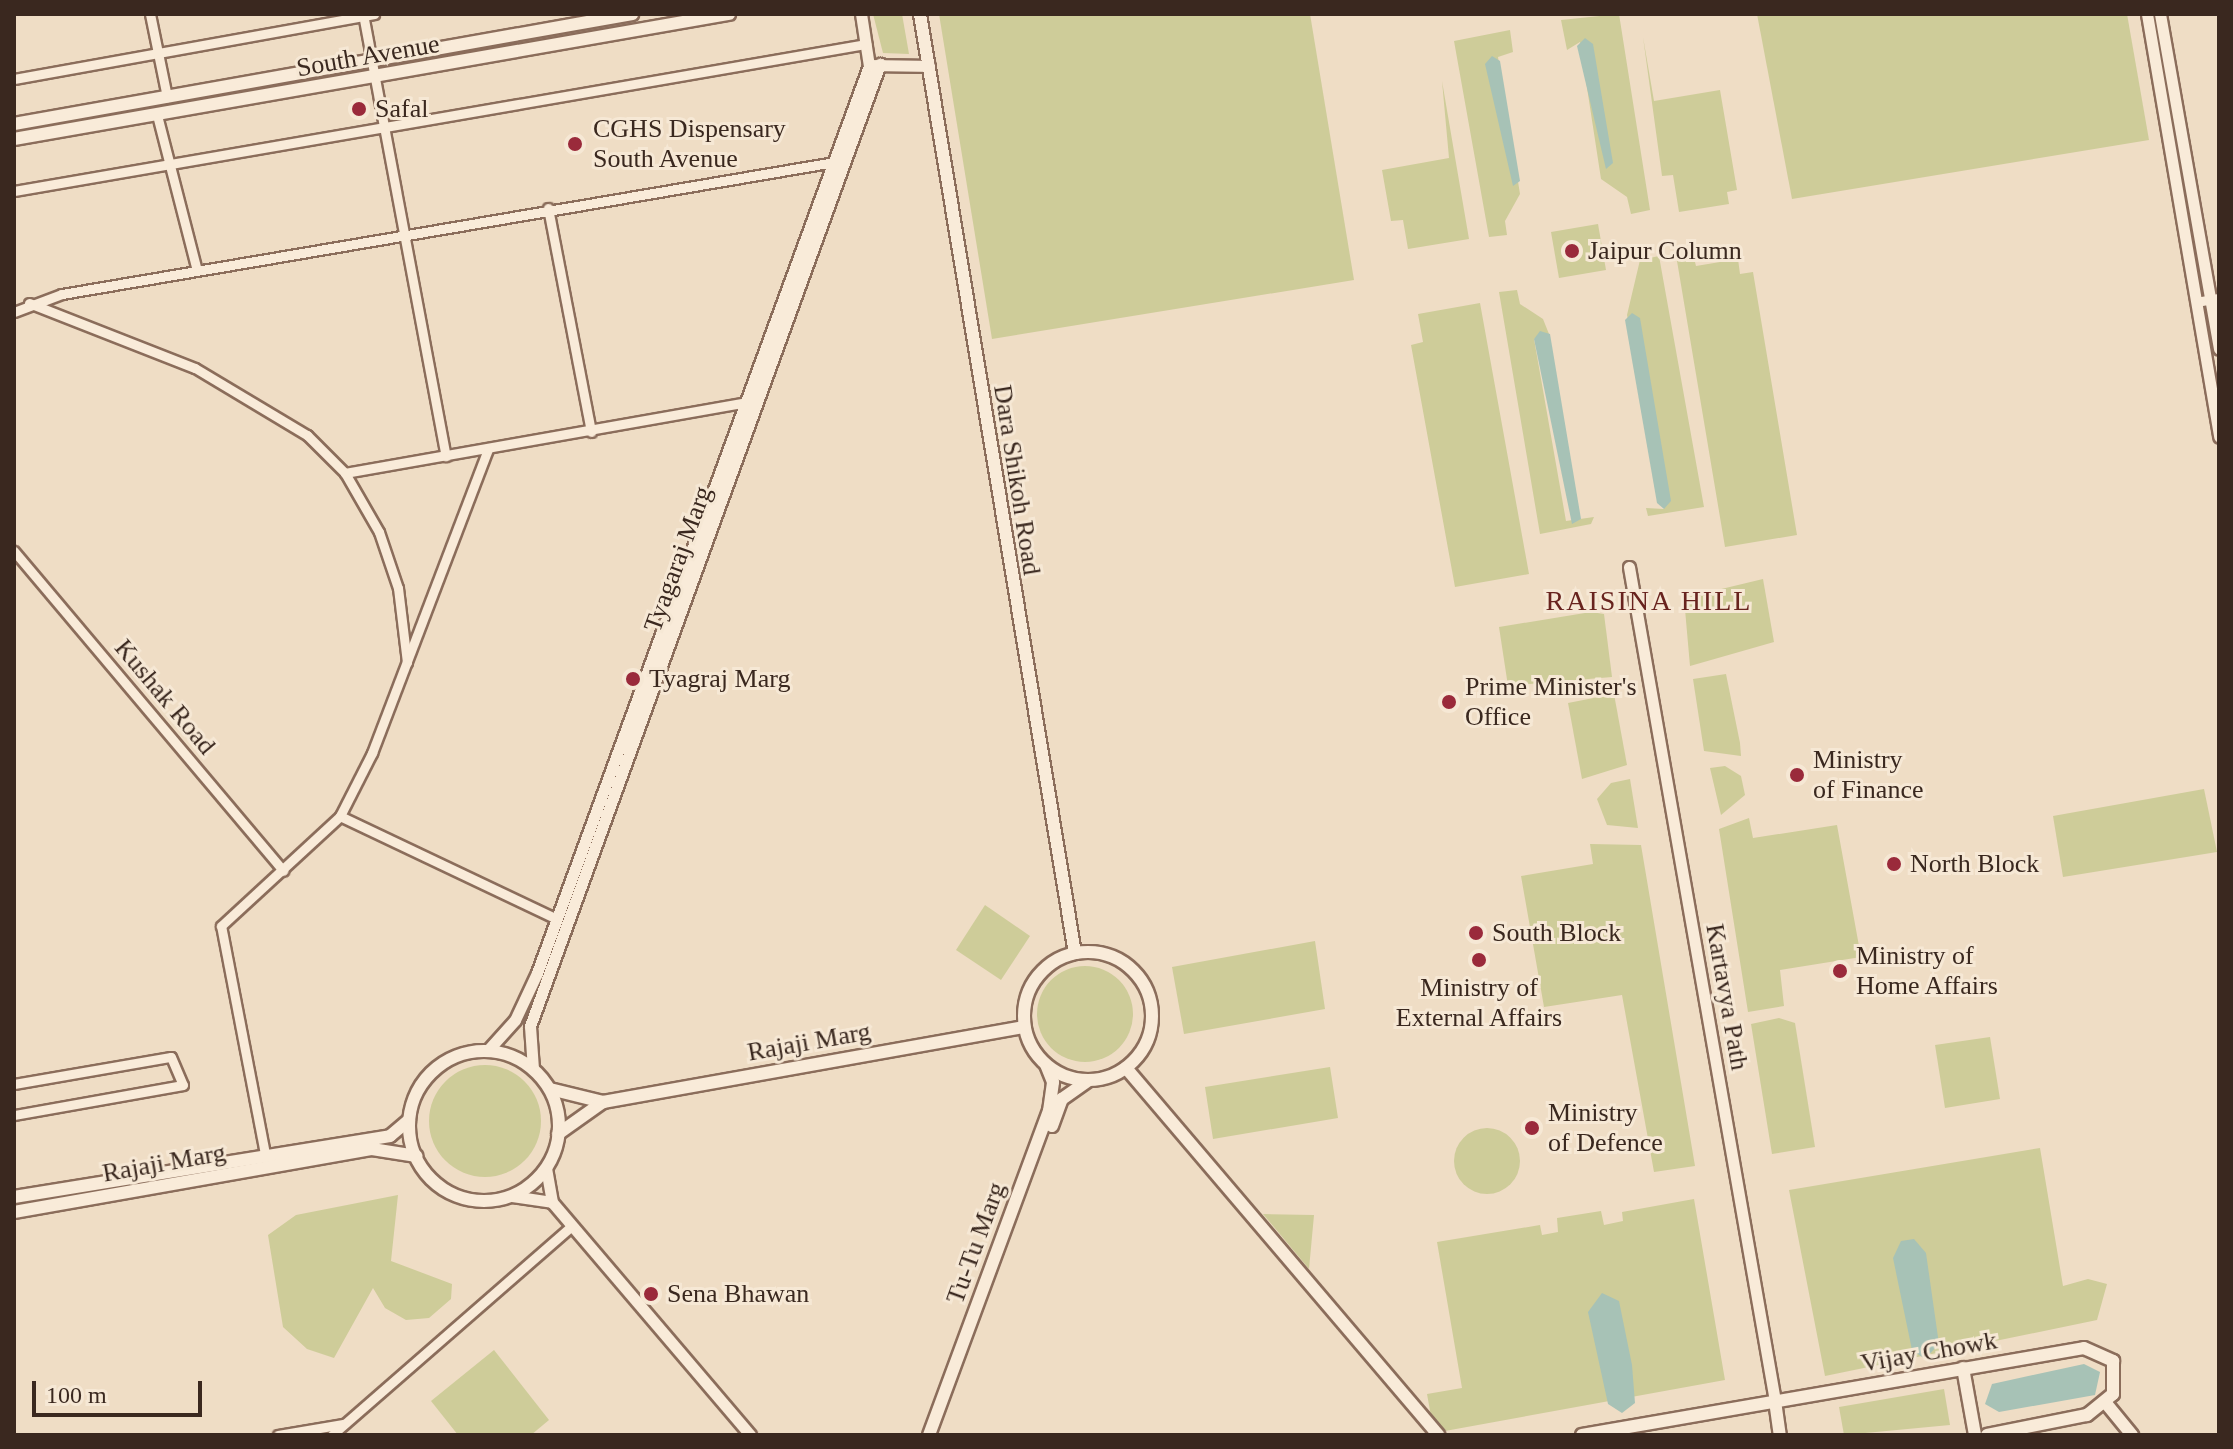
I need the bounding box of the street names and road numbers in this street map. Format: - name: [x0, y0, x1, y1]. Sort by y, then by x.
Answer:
- street label: South Avenue: [293, 28, 443, 84]
- street label: Dara Shikoh Road: [987, 383, 1047, 577]
- street label: Tyagaraj Marg: [637, 482, 719, 636]
- street label: Kushak Road: [108, 633, 222, 761]
- street label: Kartavya Path: [1699, 921, 1755, 1073]
- street label: Rajaji Marg: [745, 1016, 873, 1068]
- street label: Rajaji Marg: [100, 1137, 228, 1189]
- street label: Tu-Tu Marg: [940, 1178, 1012, 1308]
- street label: Vijay Chowk: [1858, 1325, 2000, 1379]

